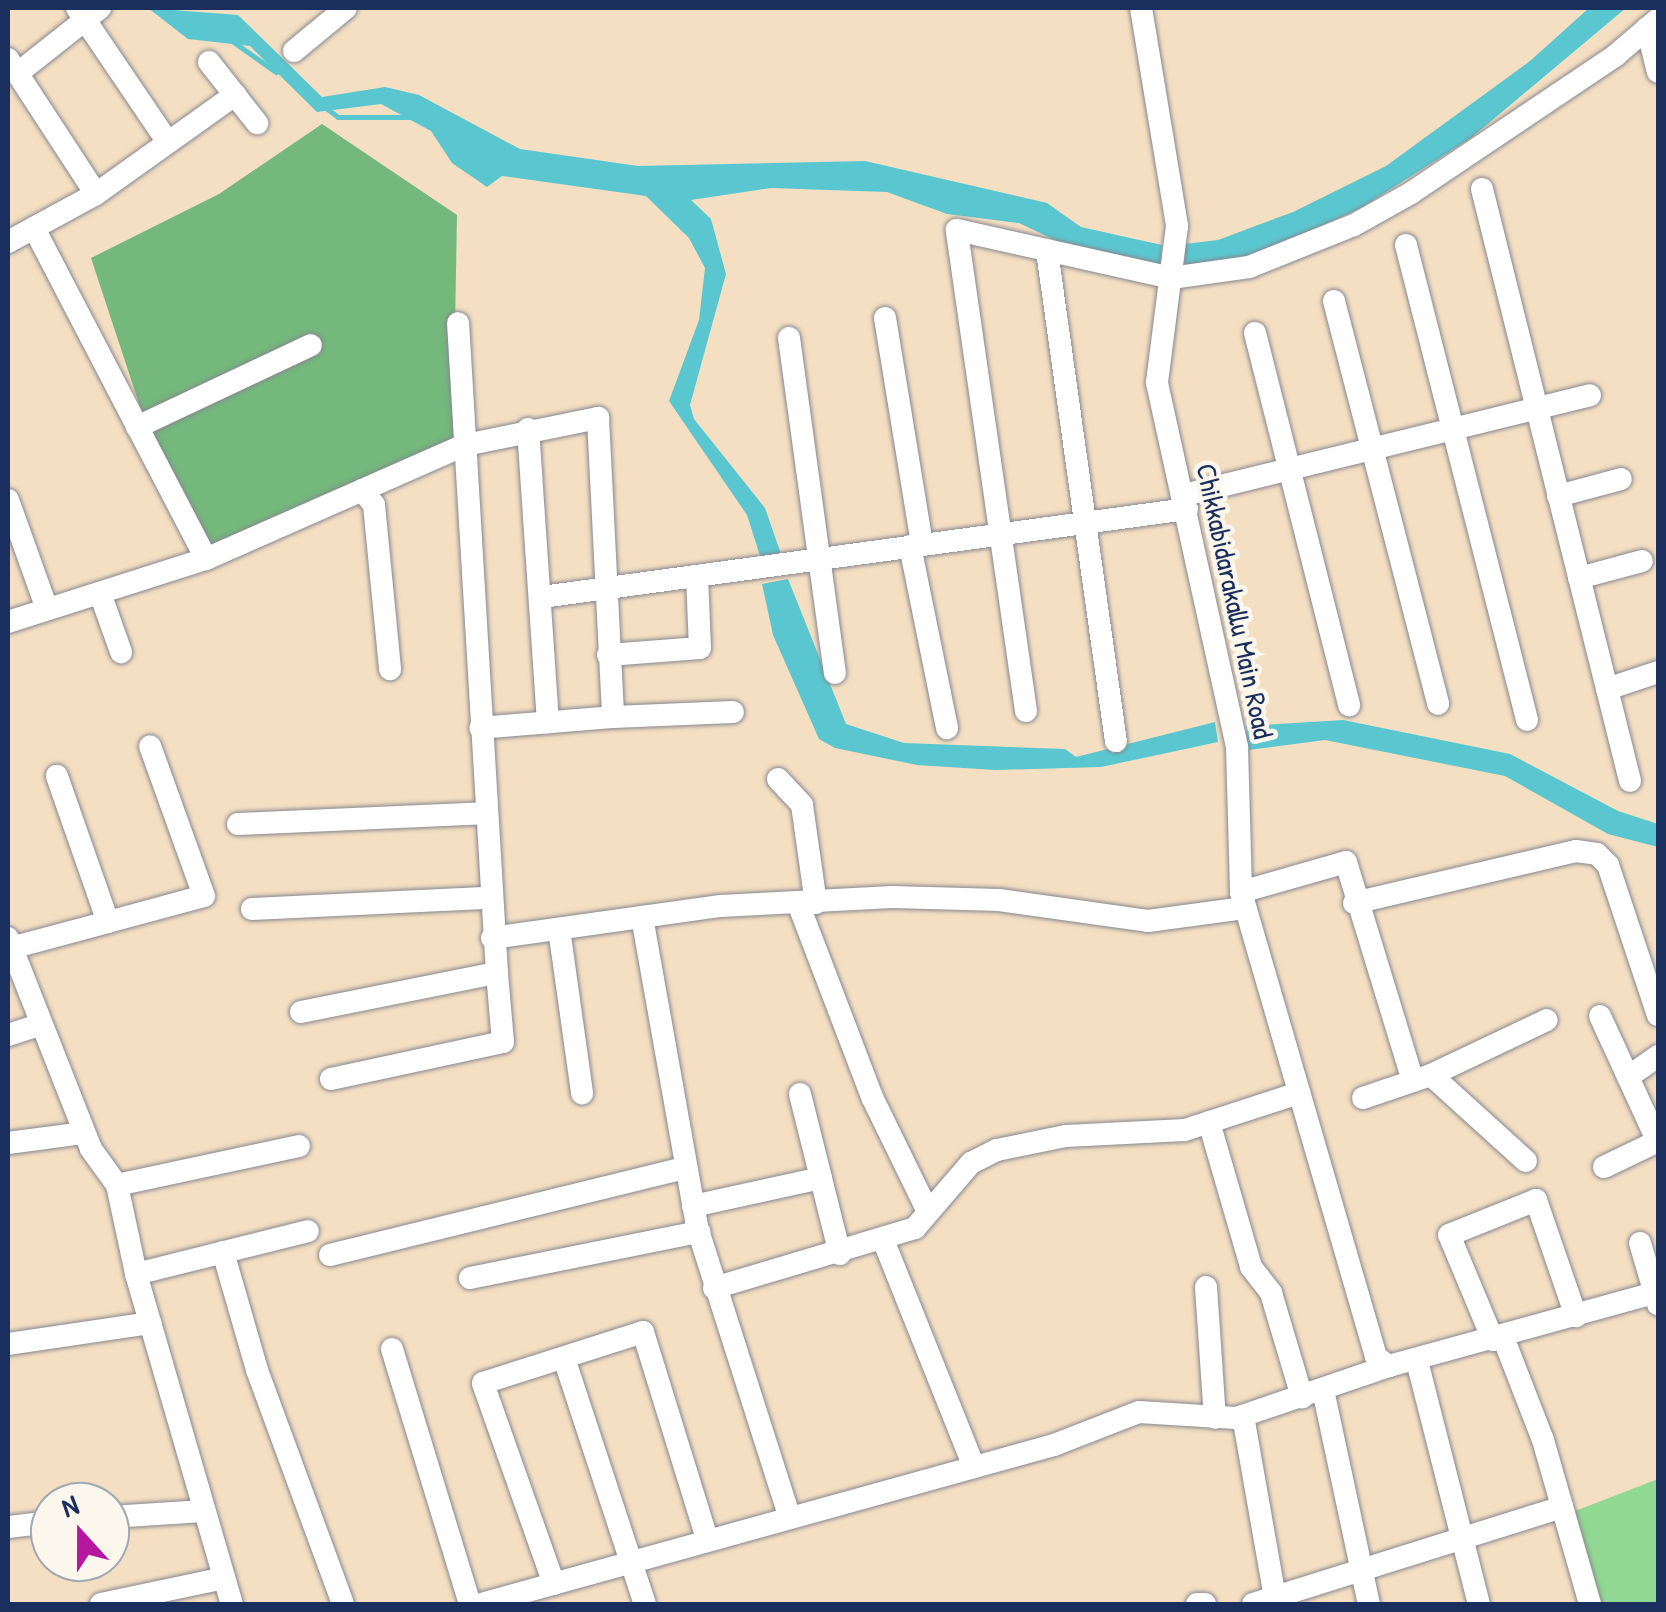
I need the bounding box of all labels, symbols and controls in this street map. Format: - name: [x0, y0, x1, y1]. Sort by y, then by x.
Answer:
- street label: Chikkabidarakallu Main Road: [1189, 460, 1281, 742]
- north arrow: [30, 1482, 130, 1582]
- text: N: [56, 1485, 84, 1526]

